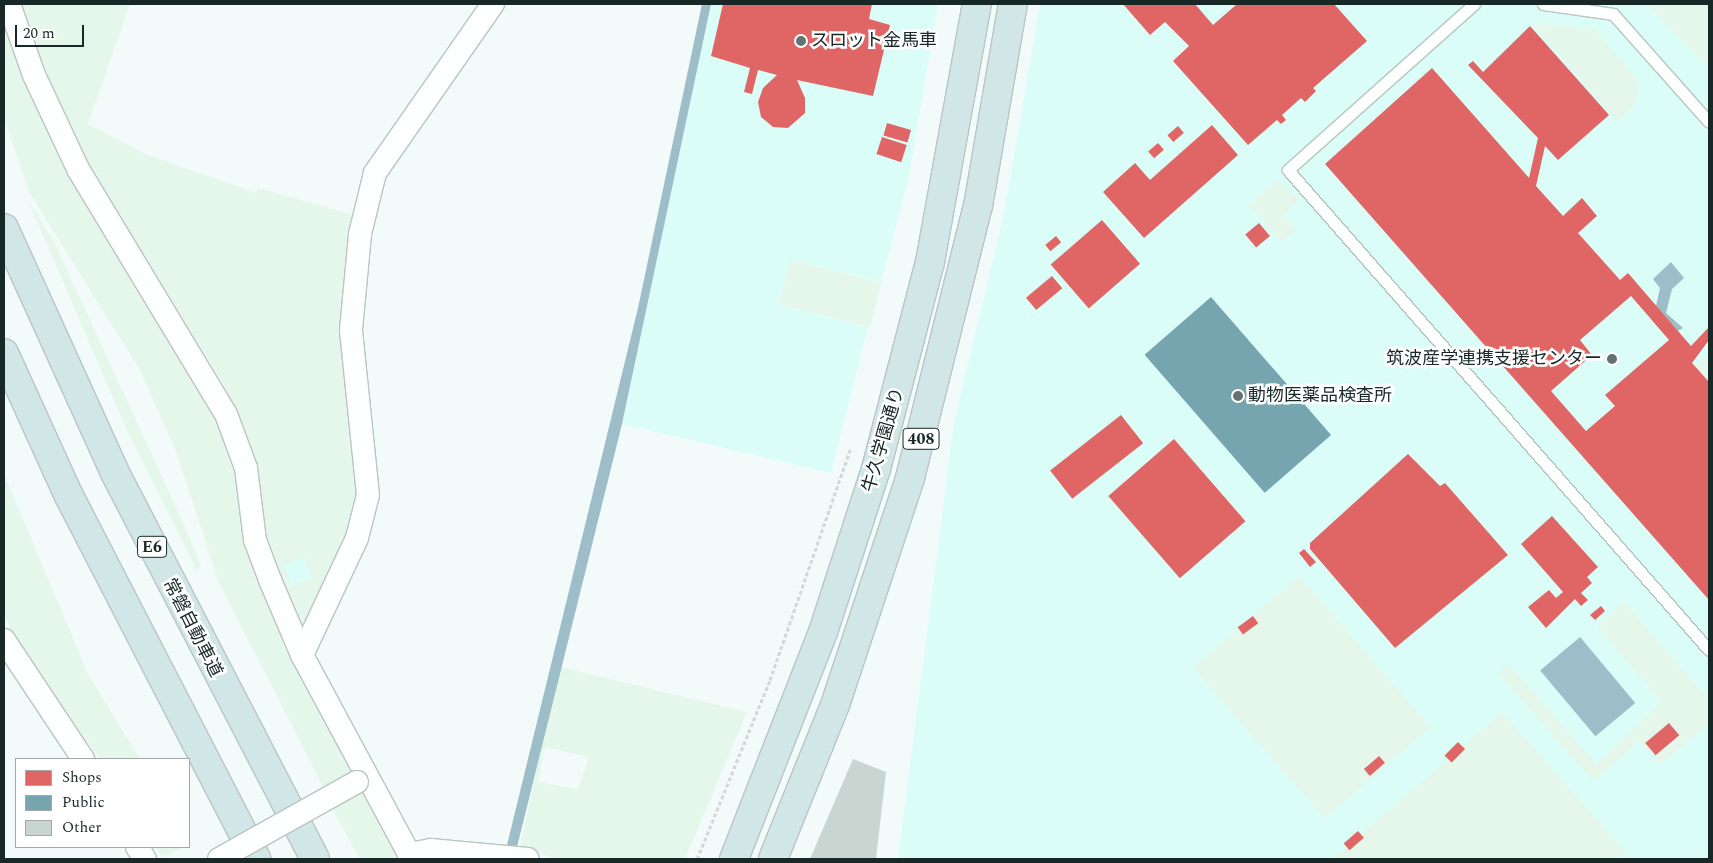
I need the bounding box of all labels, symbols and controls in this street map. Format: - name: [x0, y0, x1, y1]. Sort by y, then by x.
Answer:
- scale bar: [18, 15, 86, 47]
- text: 20 m: [23, 22, 55, 45]
- place label: スロット金馬車: [811, 30, 937, 52]
- marker: スロット金馬車: [795, 35, 807, 47]
- place label: 筑波産学連携支援センター: [1386, 348, 1602, 370]
- marker: 筑波産学連携支援センター: [1606, 353, 1618, 365]
- street label: 牛久学園通り: [859, 385, 909, 495]
- place label: 動物医薬品検査所: [1248, 385, 1392, 407]
- marker: 動物医薬品検査所: [1232, 390, 1244, 402]
- road number: 408: [902, 426, 940, 452]
- road number: E6: [137, 534, 167, 560]
- street label: 常磐自動車道: [158, 575, 226, 681]
- legend: [15, 758, 190, 848]
- text: Shops: [62, 766, 102, 789]
- text: Public: [62, 791, 105, 814]
- text: Other: [62, 816, 101, 839]

